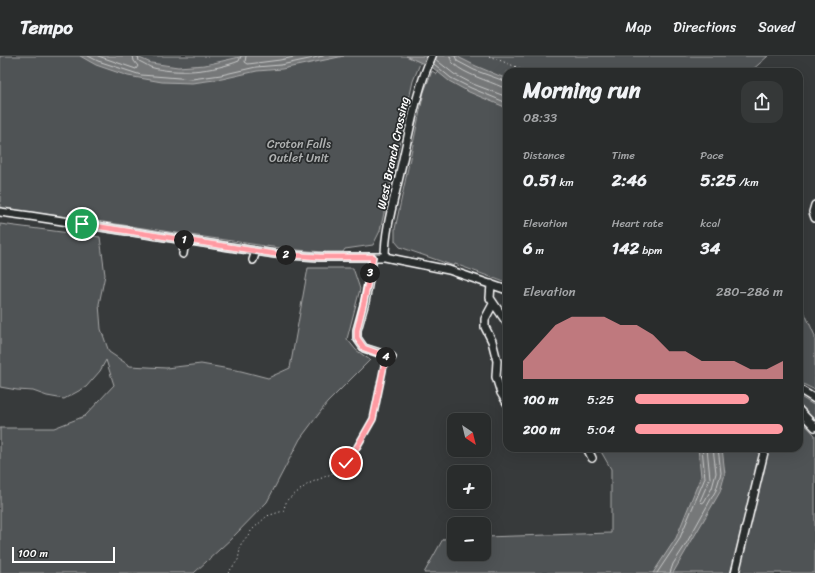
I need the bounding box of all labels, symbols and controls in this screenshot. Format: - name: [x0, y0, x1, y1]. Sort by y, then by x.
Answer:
- text: Tempo: [20, 11, 73, 44]
- text: Map: [625, 15, 651, 40]
- text: Directions: [673, 15, 736, 40]
- text: Saved: [758, 15, 795, 40]
- text: Morning run: [523, 71, 641, 110]
- button: share: [741, 81, 783, 123]
- street label: West Branch Crossing: [370, 95, 416, 211]
- text: 08:33: [523, 106, 557, 129]
- park label: Croton Falls Outlet Unit: [267, 133, 331, 169]
- text: Distance: [523, 146, 565, 165]
- text: Time: [612, 146, 635, 165]
- text: Pace: [700, 146, 724, 165]
- text: 0.51: [523, 165, 557, 195]
- text: 2:46: [612, 165, 647, 195]
- text: 5:25: [700, 165, 736, 195]
- text: km: [557, 173, 574, 192]
- text: /km: [736, 173, 759, 192]
- pin: [65, 207, 99, 241]
- icon: arrive: [71, 213, 93, 235]
- text: Elevation: [523, 214, 568, 233]
- text: Heart rate: [612, 214, 663, 233]
- text: kcal: [700, 214, 720, 233]
- pin: 1: [174, 230, 194, 250]
- text: 1: [182, 230, 186, 249]
- text: 6: [523, 233, 533, 263]
- text: 142: [612, 233, 639, 263]
- text: 34: [700, 233, 720, 263]
- text: m: [533, 241, 544, 260]
- text: bpm: [639, 241, 663, 260]
- pin: 2: [276, 245, 296, 265]
- text: 2: [283, 245, 289, 264]
- pin: 3: [360, 263, 380, 283]
- text: 3: [367, 263, 373, 282]
- text: Elevation: [523, 280, 576, 303]
- text: 280–286 m: [716, 280, 783, 303]
- pin: 4: [376, 347, 396, 367]
- text: 4: [383, 347, 389, 366]
- text: 100 m: [523, 388, 558, 411]
- text: 5:25: [587, 388, 614, 411]
- north arrow: [447, 413, 491, 457]
- map controls: [447, 413, 491, 561]
- text: 200 m: [523, 418, 560, 441]
- text: 5:04: [587, 418, 615, 441]
- pin: [329, 446, 363, 480]
- icon: check: [335, 452, 357, 474]
- button: +: [447, 465, 491, 509]
- button: −: [447, 517, 491, 561]
- text: 100 m: [18, 544, 48, 563]
- scale bar: [12, 545, 115, 564]

